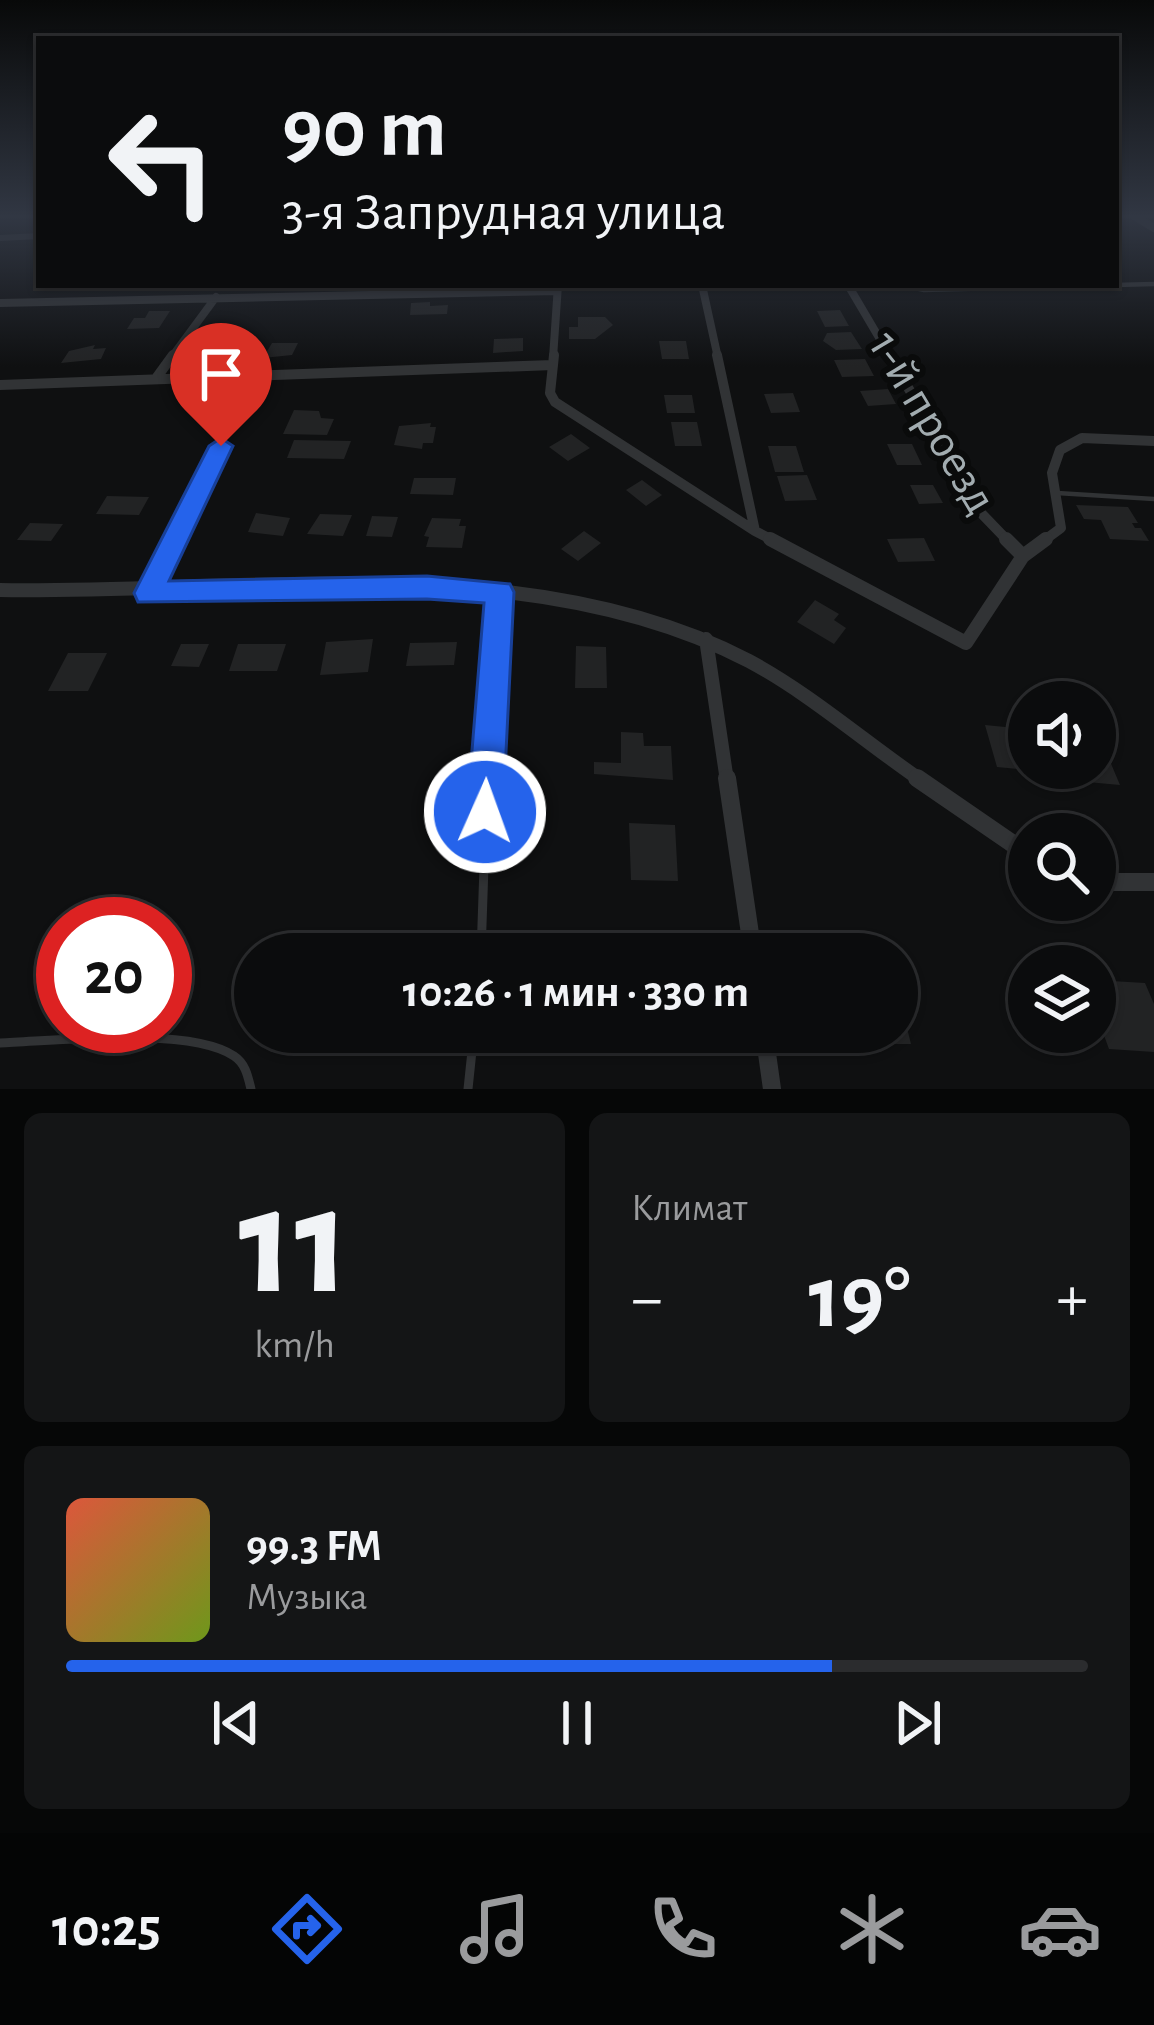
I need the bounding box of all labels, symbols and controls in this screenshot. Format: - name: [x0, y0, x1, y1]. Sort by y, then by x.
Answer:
- icon: left: [84, 84, 240, 240]
- text: 90 m: [282, 88, 447, 172]
- text: 3-я Запрудная улица: [282, 186, 725, 240]
- pin: [170, 323, 272, 446]
- street label: 1-й проезд: [859, 324, 1005, 522]
- icon: arrive: [188, 341, 254, 407]
- map controls: [1008, 681, 1116, 1053]
- button: sound: [1008, 681, 1116, 789]
- position arrow: [422, 749, 548, 875]
- button: search: [1008, 813, 1116, 921]
- speed limit sign: 20: [36, 897, 192, 1053]
- button: layers: [1008, 945, 1116, 1053]
- text: 10:26 · 1 мин · 330 m: [403, 970, 749, 1015]
- text: 11: [238, 1166, 351, 1322]
- text: Климат: [631, 1189, 747, 1228]
- text: 19°: [808, 1254, 911, 1344]
- text: −: [631, 1266, 663, 1332]
- text: +: [1056, 1266, 1088, 1332]
- text: km/h: [254, 1326, 335, 1365]
- text: 99.3 FM: [246, 1524, 382, 1569]
- text: Музыка: [246, 1578, 368, 1617]
- icon: previous: [203, 1690, 269, 1756]
- icon: pause: [544, 1690, 610, 1756]
- icon: next: [885, 1690, 951, 1756]
- icon: directions: [265, 1887, 349, 1971]
- icon: music: [453, 1887, 537, 1971]
- icon: phone: [641, 1887, 725, 1971]
- icon: climate: [830, 1887, 914, 1971]
- icon: car: [1018, 1887, 1102, 1971]
- text: 10:25: [52, 1902, 161, 1956]

